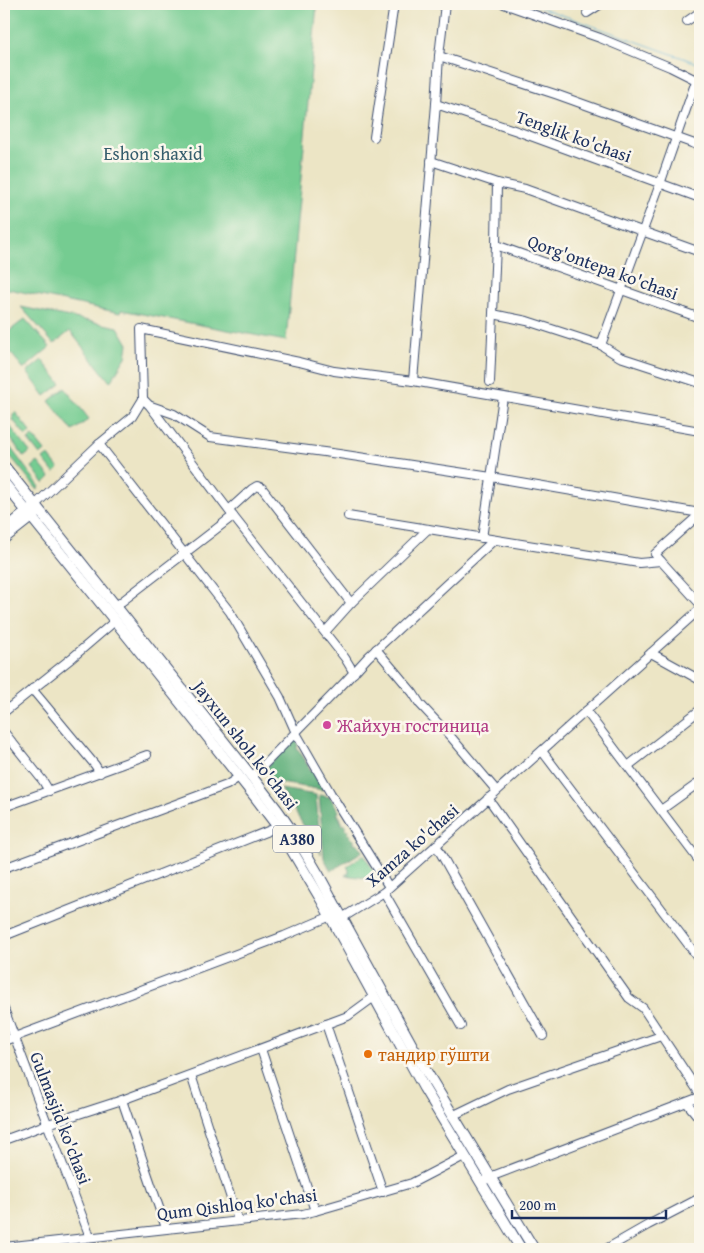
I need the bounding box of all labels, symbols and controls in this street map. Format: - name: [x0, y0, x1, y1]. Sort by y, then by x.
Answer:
- street label: Tenglik ko'chasi: [512, 103, 636, 169]
- park label: Eshon shaxid: [103, 140, 203, 167]
- street label: Qorg'ontepa ko'chasi: [524, 227, 682, 307]
- street label: Jayxun shoh ko'chasi: [186, 673, 305, 815]
- place label: Жайхун гостиница: [336, 712, 490, 739]
- marker: Жайхун гостиница: [321, 719, 333, 731]
- street label: Xamza ko'chasi: [359, 797, 465, 893]
- road number: A380: [273, 826, 321, 852]
- place label: тандир гўшти: [378, 1041, 490, 1068]
- street label: Gulmasjid ko'chasi: [23, 1048, 99, 1188]
- marker: тандир гўшти: [362, 1048, 374, 1060]
- street label: Qum Qishloq ko'chasi: [155, 1181, 319, 1227]
- scale bar: [512, 1188, 665, 1220]
- text: 200 m: [519, 1194, 557, 1215]

